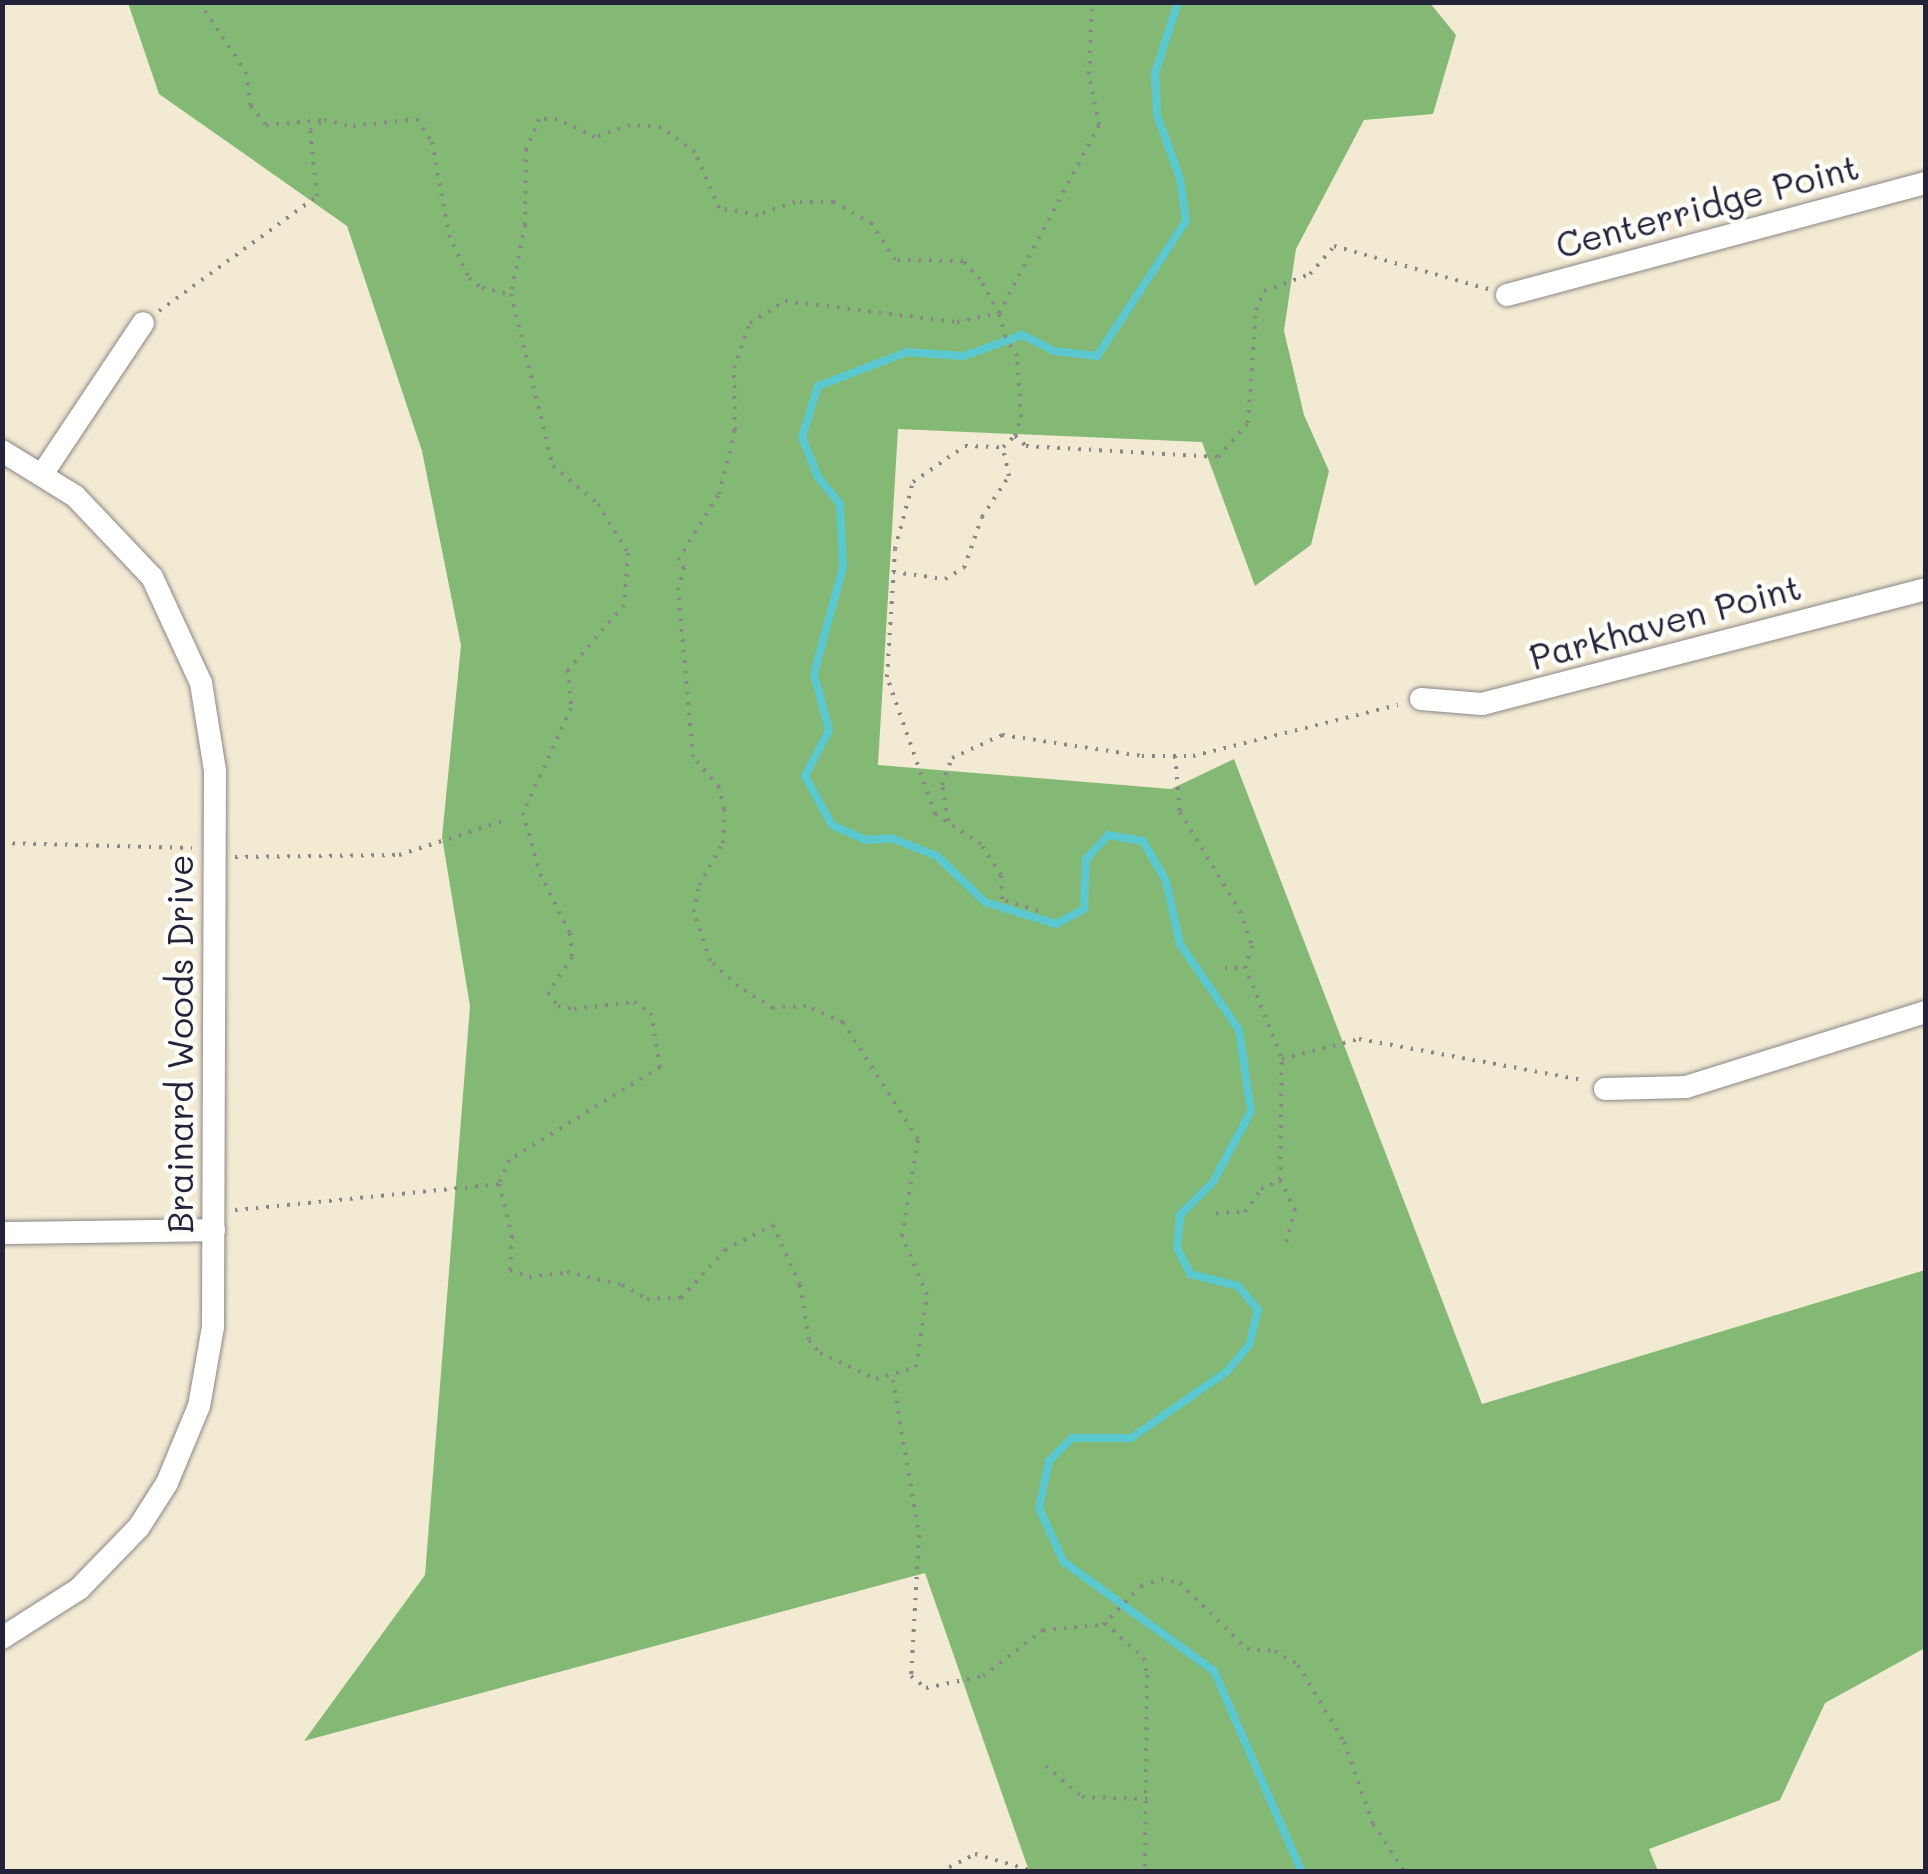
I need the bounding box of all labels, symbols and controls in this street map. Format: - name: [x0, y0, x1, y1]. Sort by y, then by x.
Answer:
- street label: Centerridge Point: [1551, 144, 1863, 266]
- street label: Parkhaven Point: [1525, 565, 1805, 677]
- street label: Brainard Woods Drive: [158, 854, 200, 1234]

